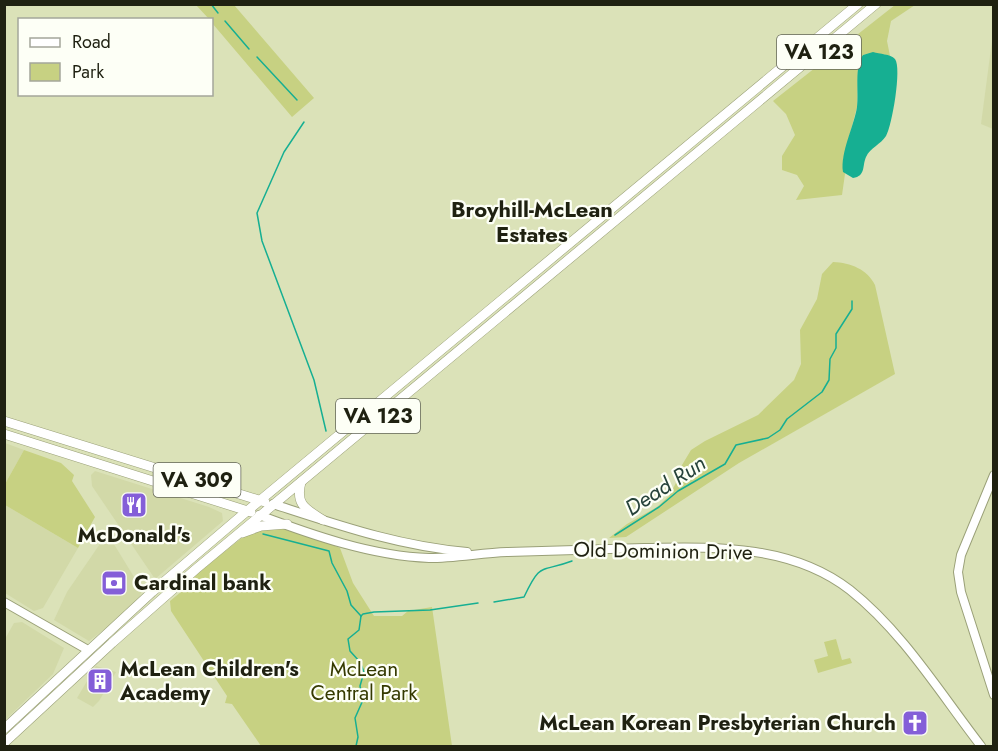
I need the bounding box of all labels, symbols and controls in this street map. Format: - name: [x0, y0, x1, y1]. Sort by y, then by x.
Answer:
- legend: [18, 18, 213, 96]
- text: Road: [72, 29, 111, 55]
- road number: VA 123: [777, 35, 861, 69]
- text: Park: [72, 59, 104, 85]
- district label: Broyhill-McLean Estates: [451, 193, 613, 250]
- road number: VA 123: [336, 399, 420, 433]
- water label: Dead Run: [618, 447, 712, 523]
- road number: VA 309: [154, 463, 240, 497]
- restaurant icon: McDonald's: [119, 490, 149, 520]
- place label: McDonald's: [78, 520, 191, 550]
- street label: Old Dominion Drive: [573, 534, 753, 568]
- bank icon: Cardinal bank: [99, 568, 129, 598]
- place label: Cardinal bank: [134, 568, 271, 598]
- place label: McLean Children's Academy: [119, 654, 299, 708]
- park label: McLean Central Park: [310, 654, 418, 708]
- building icon: McLean Children's Academy: [85, 666, 115, 696]
- place label: McLean Korean Presbyterian Church: [539, 708, 896, 738]
- church icon: McLean Korean Presbyterian Church: [900, 708, 930, 738]

